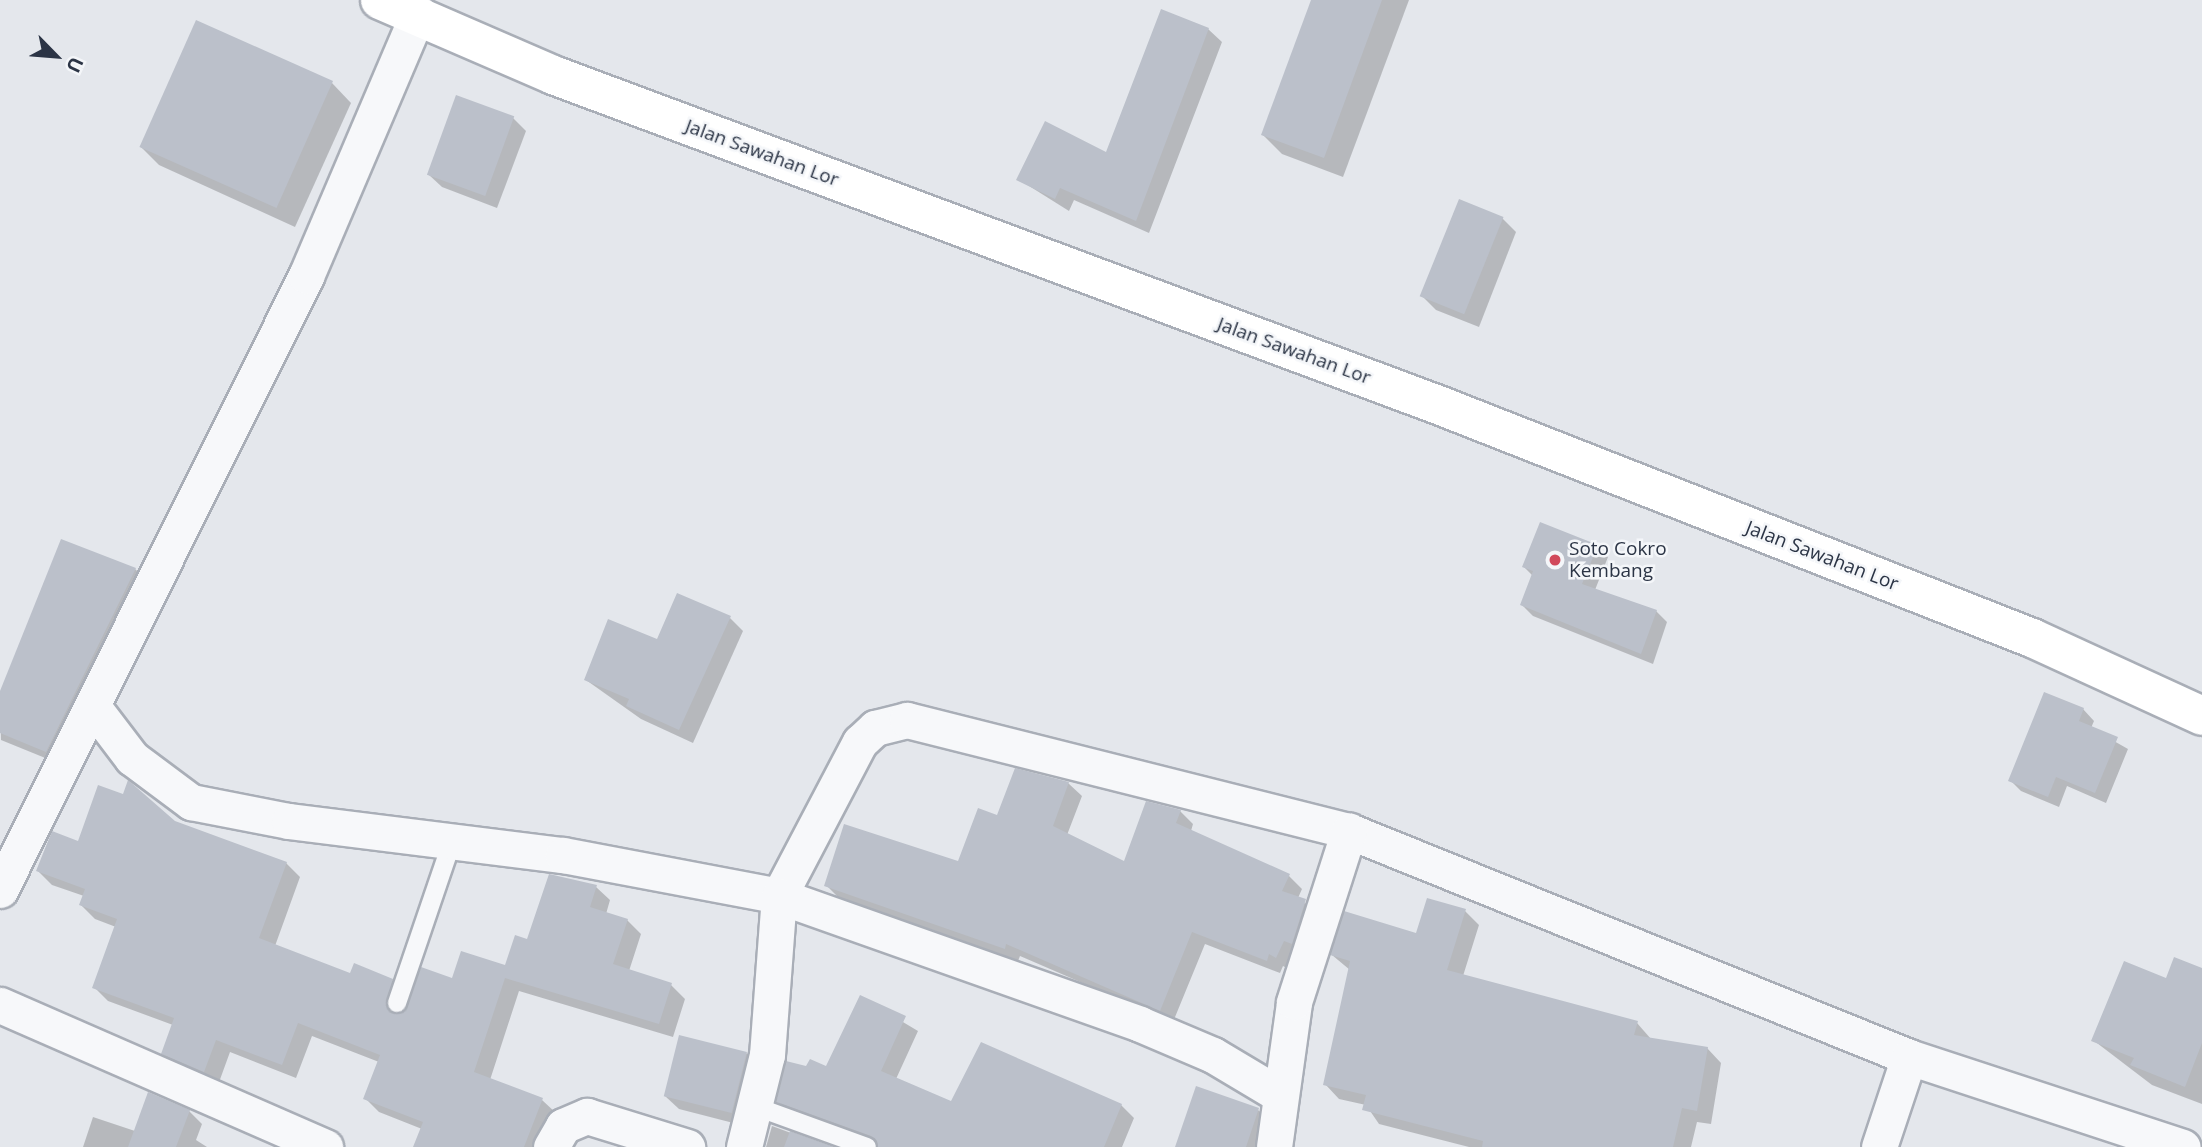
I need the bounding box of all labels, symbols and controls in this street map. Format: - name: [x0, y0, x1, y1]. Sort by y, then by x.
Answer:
- north arrow: [21, 21, 91, 91]
- text: U: [60, 53, 90, 77]
- street label: Jalan Sawahan Lor: [682, 115, 842, 191]
- street label: Jalan Sawahan Lor: [1214, 313, 1374, 389]
- street label: Jalan Sawahan Lor: [1742, 516, 1902, 596]
- place label: Soto Cokro Kembang: [1569, 538, 1667, 582]
- marker: Soto Cokro Kembang: [1547, 552, 1563, 568]

